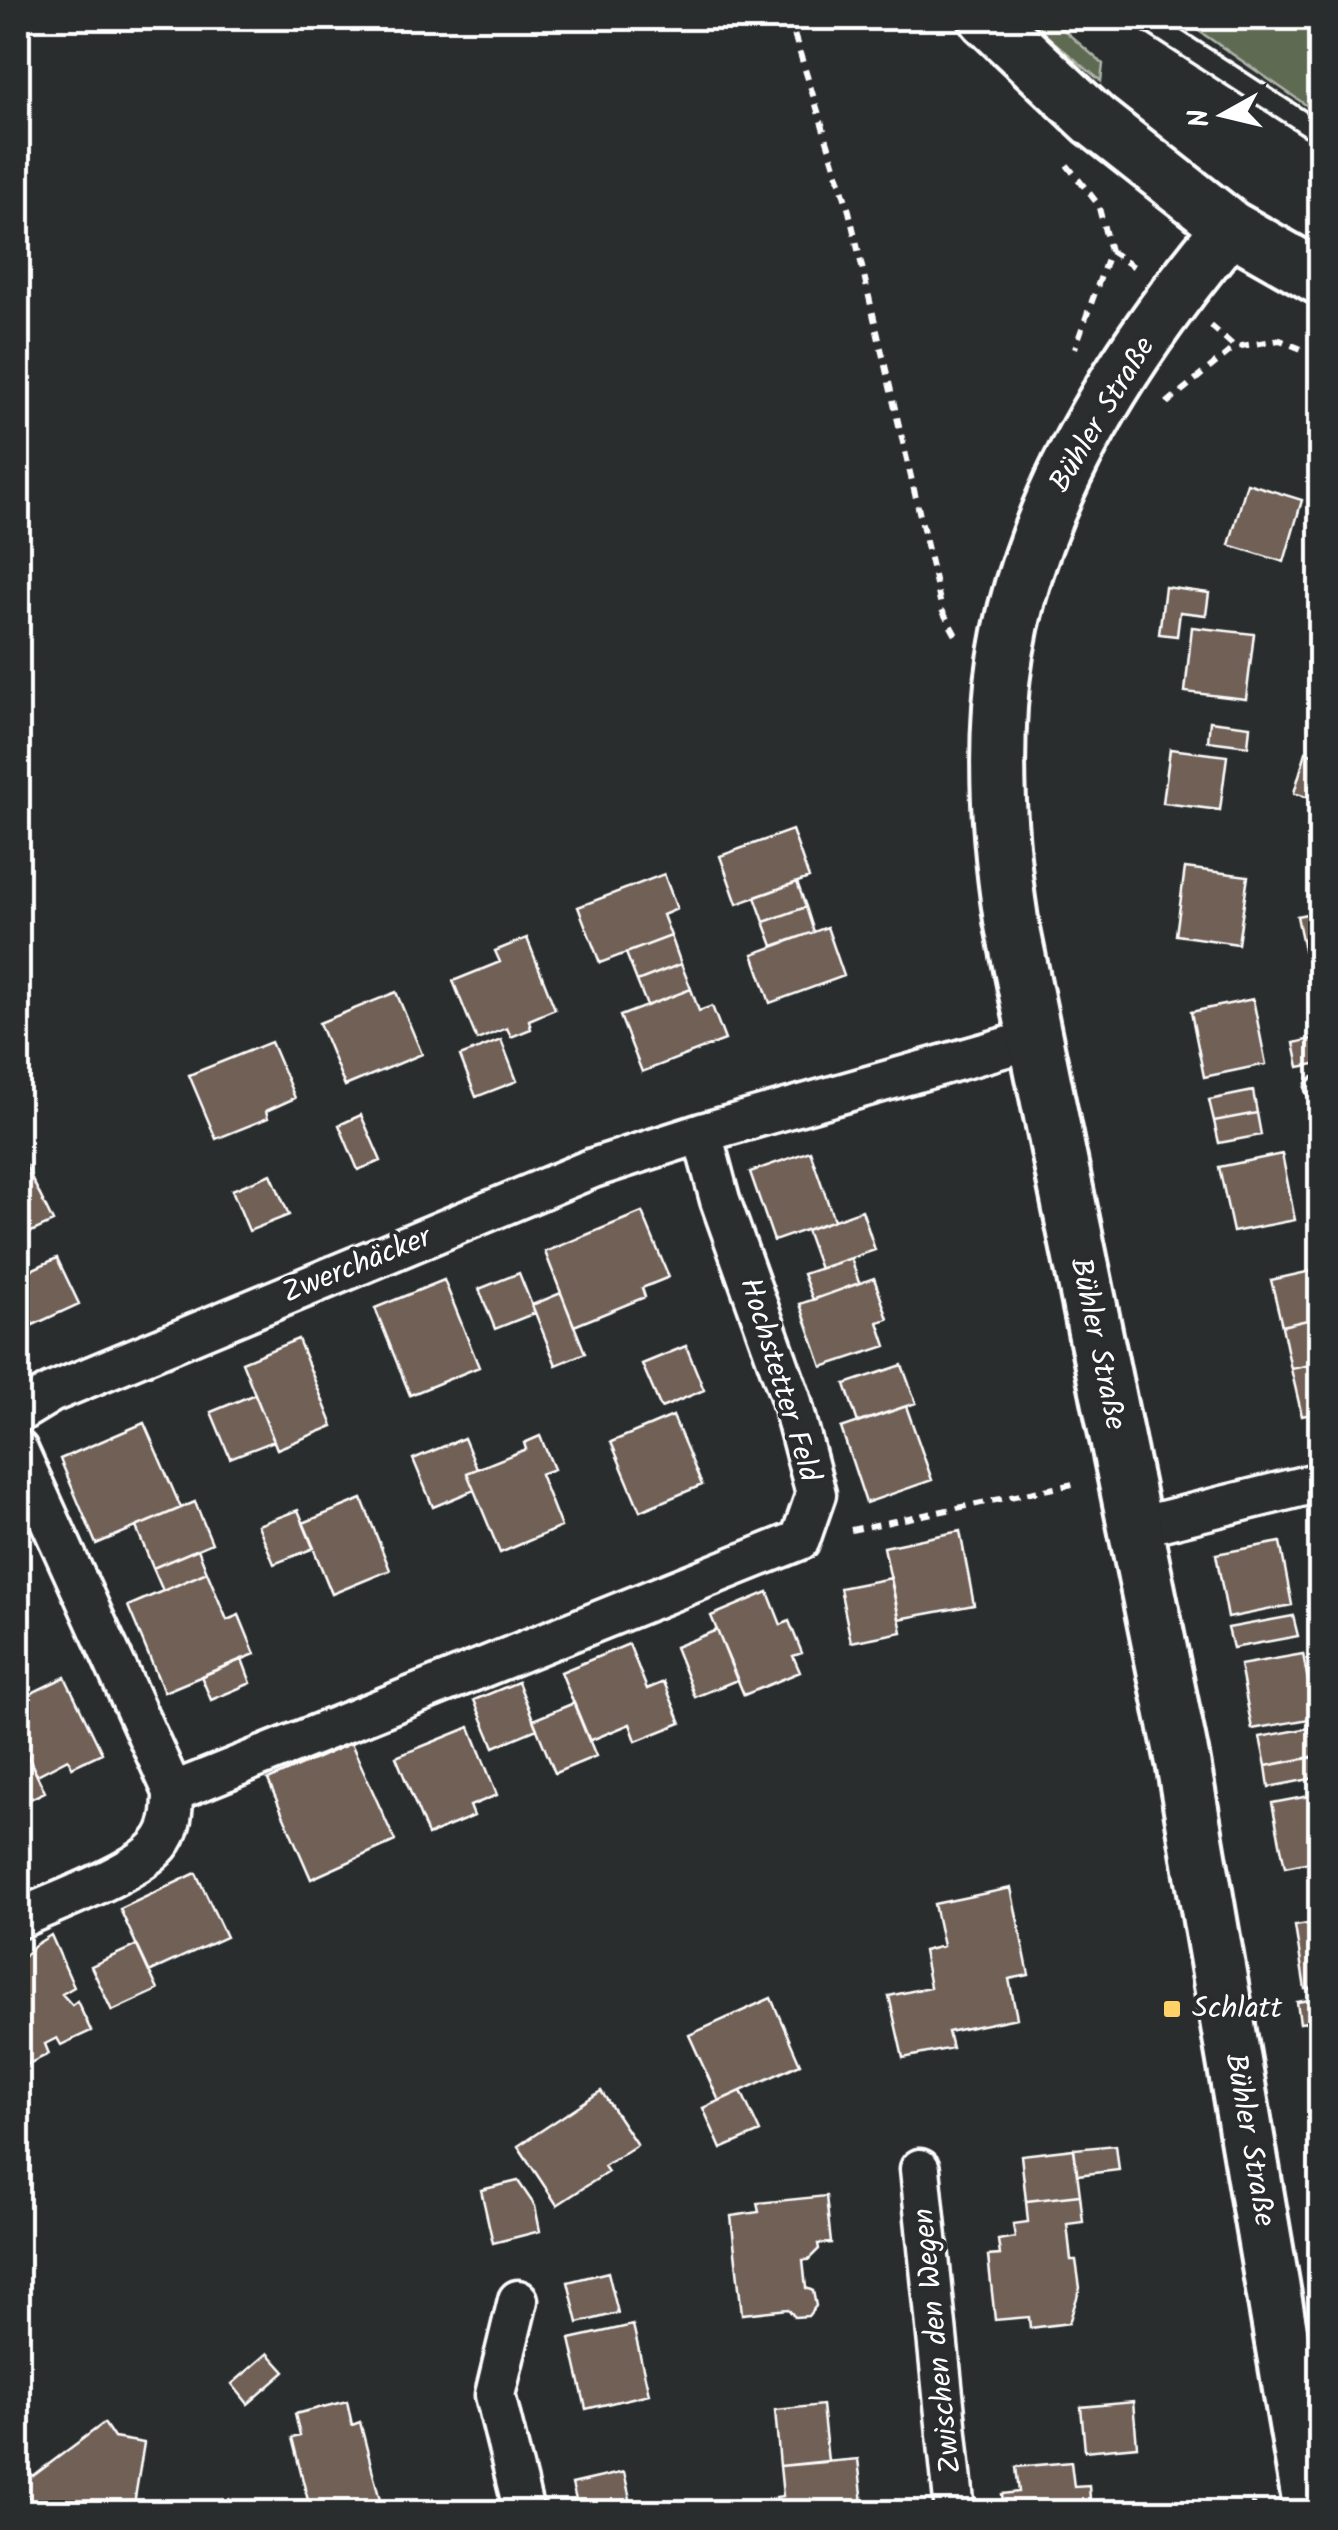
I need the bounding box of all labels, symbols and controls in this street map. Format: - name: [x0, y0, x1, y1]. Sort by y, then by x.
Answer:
- north arrow: [1173, 65, 1273, 165]
- text: N: [1177, 106, 1224, 130]
- street label: Bühler Straße: [1037, 328, 1169, 502]
- street label: Zwerchäcker: [275, 1214, 441, 1318]
- street label: Bühler Straße: [1055, 1253, 1139, 1435]
- street label: Hochstetter Feld: [725, 1272, 833, 1489]
- place label: Schlatt: [1192, 1985, 1282, 2033]
- marker: Schlatt: [1161, 1998, 1183, 2020]
- street label: Bühler Straße: [1210, 2050, 1288, 2230]
- street label: Zwischen den Wegen: [900, 2206, 976, 2476]

